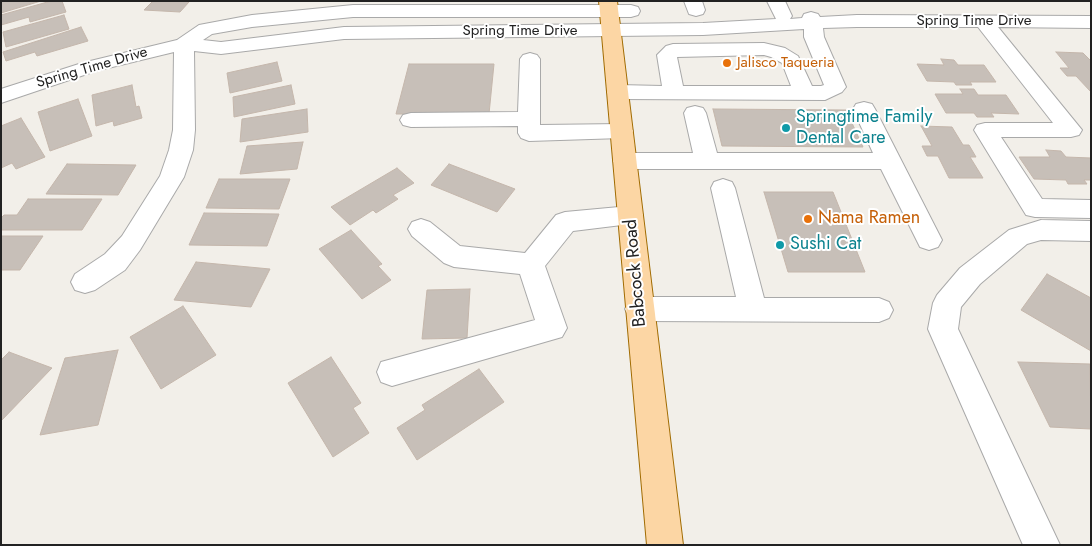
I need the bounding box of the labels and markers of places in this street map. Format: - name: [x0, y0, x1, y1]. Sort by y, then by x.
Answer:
- place label: Jalisco Taqueria: [737, 54, 834, 72]
- marker: Jalisco Taqueria: [721, 57, 733, 69]
- place label: Springtime Family Dental Care: [796, 107, 932, 150]
- marker: Springtime Family Dental Care: [780, 122, 792, 134]
- place label: Nama Ramen: [818, 208, 920, 230]
- marker: Nama Ramen: [802, 213, 814, 225]
- place label: Sushi Cat: [790, 234, 861, 256]
- marker: Sushi Cat: [774, 239, 786, 251]

